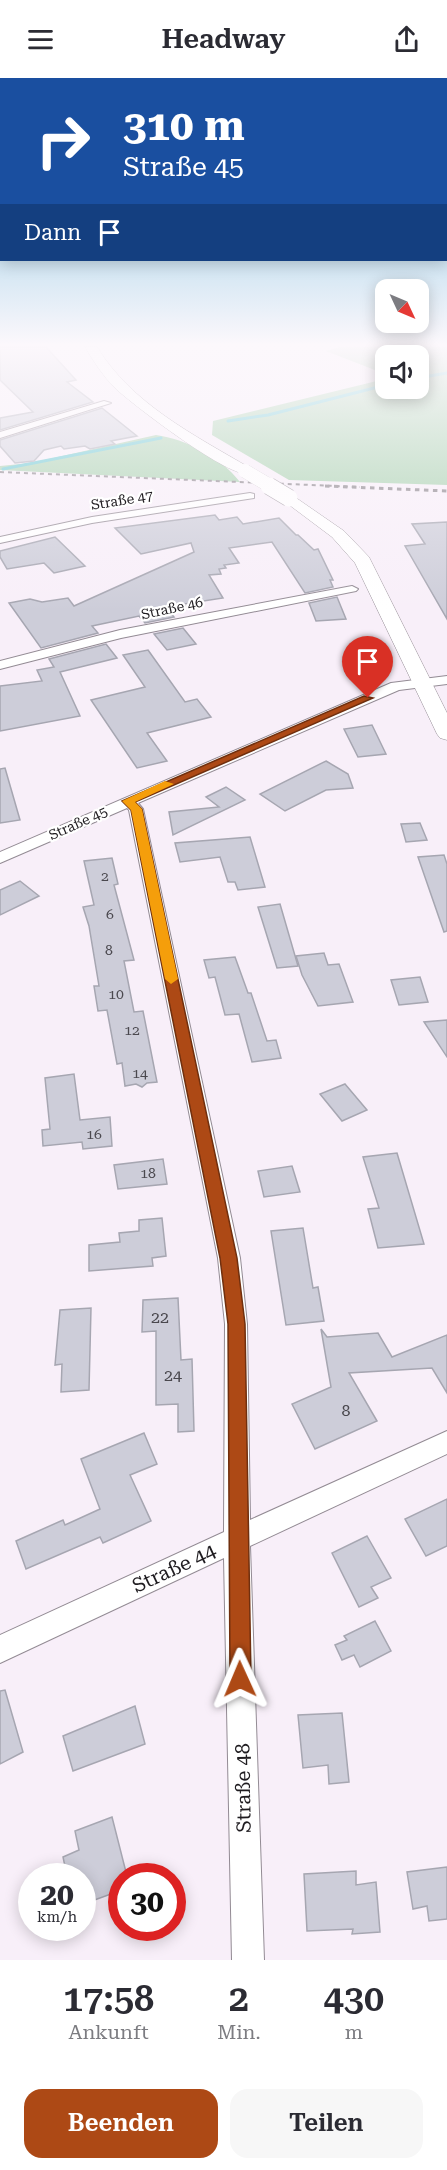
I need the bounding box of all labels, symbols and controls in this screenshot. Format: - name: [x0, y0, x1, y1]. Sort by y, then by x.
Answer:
- icon: menu: [24, 23, 57, 56]
- text: Headway: [161, 23, 286, 55]
- icon: share: [390, 23, 423, 56]
- text: 310 m: [123, 101, 245, 150]
- icon: right: [24, 102, 102, 180]
- text: Straße 45: [123, 151, 244, 183]
- icon: arrive: [93, 216, 126, 249]
- text: Dann: [24, 220, 81, 245]
- north arrow: [375, 279, 429, 333]
- map controls: [375, 279, 429, 399]
- button: sound: [375, 345, 429, 399]
- street label: Straße 47: [90, 487, 154, 513]
- street label: Straße 46: [140, 594, 204, 622]
- pin: [342, 636, 393, 698]
- icon: arrive: [351, 645, 384, 678]
- street label: Straße 45: [46, 803, 110, 843]
- house number: 2: [101, 868, 109, 884]
- house number: 6: [106, 906, 114, 922]
- house number: 8: [105, 942, 113, 958]
- house number: 10: [108, 986, 124, 1002]
- house number: 12: [124, 1022, 140, 1038]
- house number: 14: [132, 1065, 148, 1081]
- house number: 16: [86, 1126, 102, 1142]
- house number: 18: [140, 1165, 156, 1181]
- house number: 22: [151, 1308, 169, 1327]
- house number: 24: [164, 1366, 182, 1385]
- house number: 8: [342, 1401, 351, 1420]
- street label: Straße 44: [128, 1538, 220, 1598]
- position arrow: [208, 1647, 272, 1711]
- street label: Straße 48: [230, 1743, 256, 1833]
- speed limit sign: 30: [108, 1863, 186, 1941]
- text: 20: [40, 1877, 74, 1912]
- text: km/h: [37, 1908, 77, 1926]
- text: 17:58: [63, 1978, 154, 2020]
- text: 2: [229, 1978, 249, 2020]
- text: 430: [324, 1978, 384, 2020]
- text: Ankunft: [69, 2020, 149, 2044]
- text: Min.: [217, 2020, 261, 2044]
- text: m: [345, 2020, 363, 2044]
- button: Beenden: [24, 2089, 218, 2158]
- button: Teilen: [230, 2089, 423, 2158]

